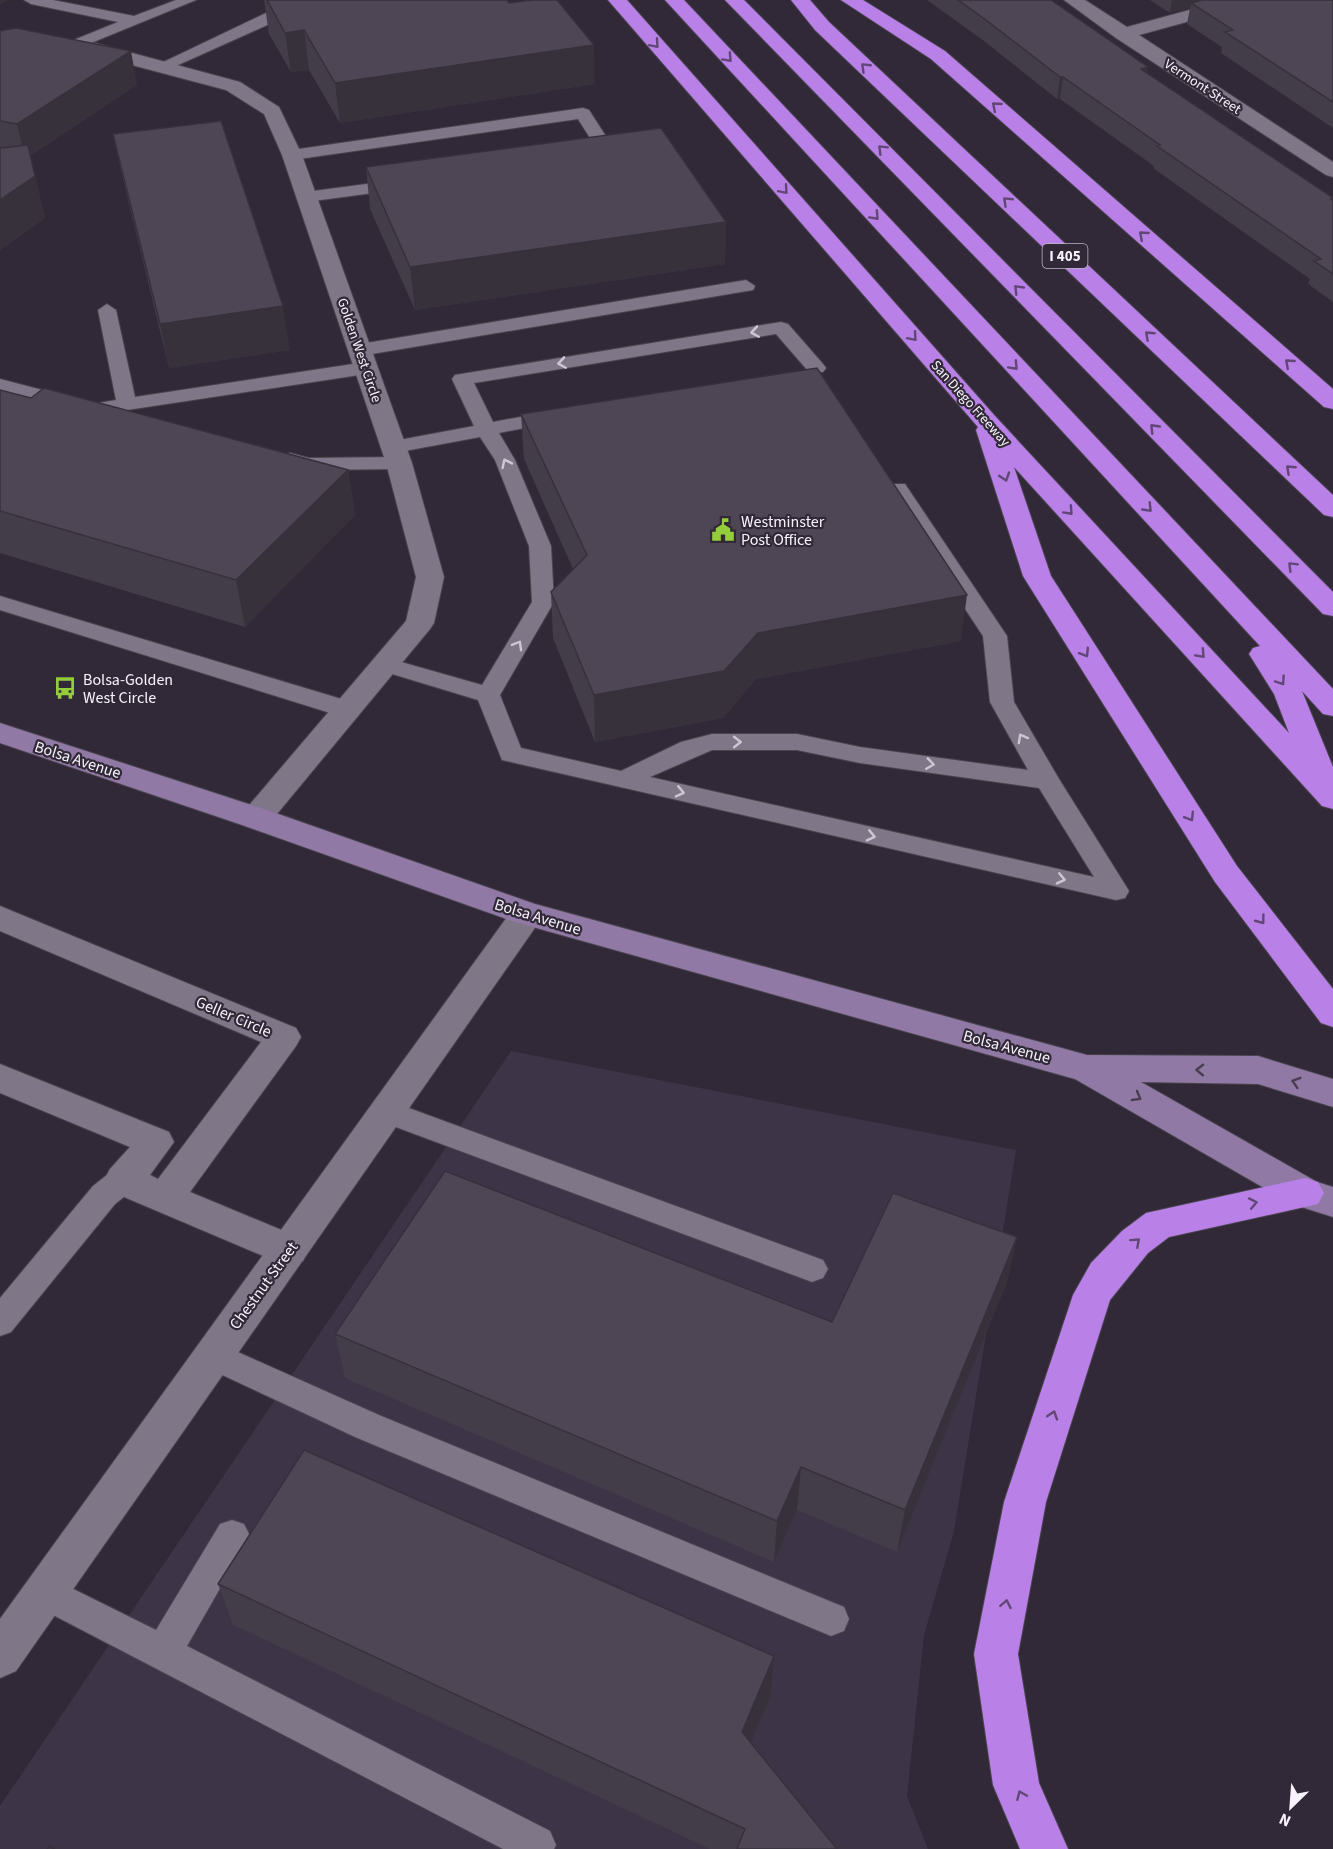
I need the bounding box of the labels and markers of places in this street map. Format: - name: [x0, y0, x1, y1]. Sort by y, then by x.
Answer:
- place label: Westminster Post Office: [741, 511, 825, 551]
- public building icon: Westminster Post Office: [710, 517, 736, 543]
- place label: Bolsa-Golden West Circle: [83, 669, 173, 709]
- bus stop icon: Bolsa-Golden West Circle: [52, 675, 78, 701]

